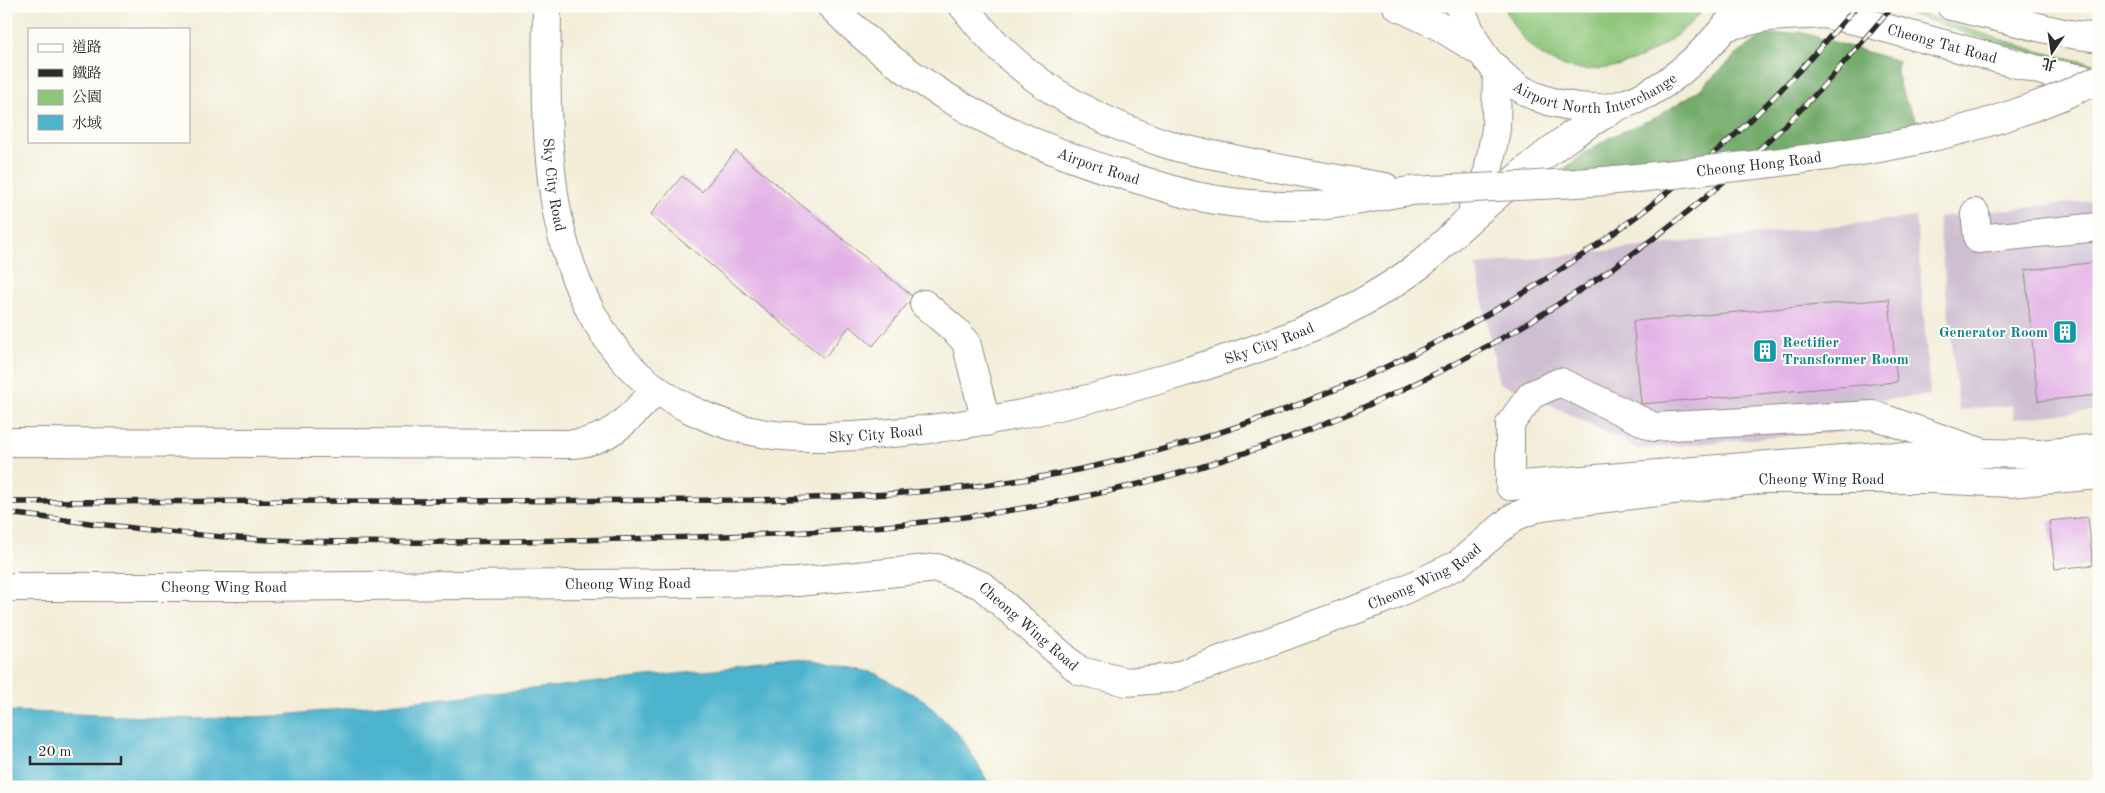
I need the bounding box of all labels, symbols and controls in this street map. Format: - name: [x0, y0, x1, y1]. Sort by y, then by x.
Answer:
- street label: Cheong Tat Road: [1885, 23, 1999, 67]
- legend: [28, 28, 190, 142]
- north arrow: [2028, 28, 2078, 78]
- text: 道路: [72, 39, 102, 56]
- text: 北: [2041, 55, 2058, 73]
- street label: Airport North Interchange: [1508, 61, 1682, 89]
- text: 鐵路: [72, 65, 102, 82]
- text: Airport North Interchange: [1509, 71, 1680, 117]
- text: 公園: [72, 89, 102, 106]
- text: 水域: [72, 115, 102, 132]
- street label: Sky City Road: [539, 137, 567, 233]
- street label: Airport Road: [1055, 147, 1141, 189]
- street label: Cheong Hong Road: [1695, 151, 1823, 180]
- building icon: Generator Room: [2052, 319, 2078, 345]
- street label: Sky City Road: [1223, 321, 1317, 368]
- place label: Generator Room: [1939, 326, 2048, 341]
- place label: Rectifier Transformer Room: [1782, 336, 1909, 368]
- building icon: Rectifier Transformer Room: [1752, 338, 1778, 364]
- street label: Sky City Road: [829, 424, 924, 446]
- street label: Cheong Wing Road: [1758, 473, 1885, 489]
- street label: Cheong Wing Road: [1366, 542, 1485, 613]
- street label: Cheong Wing Road: [565, 577, 691, 593]
- street label: Cheong Wing Road: [975, 580, 1080, 675]
- street label: Cheong Wing Road: [161, 581, 287, 596]
- scale bar: [30, 733, 121, 765]
- text: 20 m: [38, 745, 72, 760]

